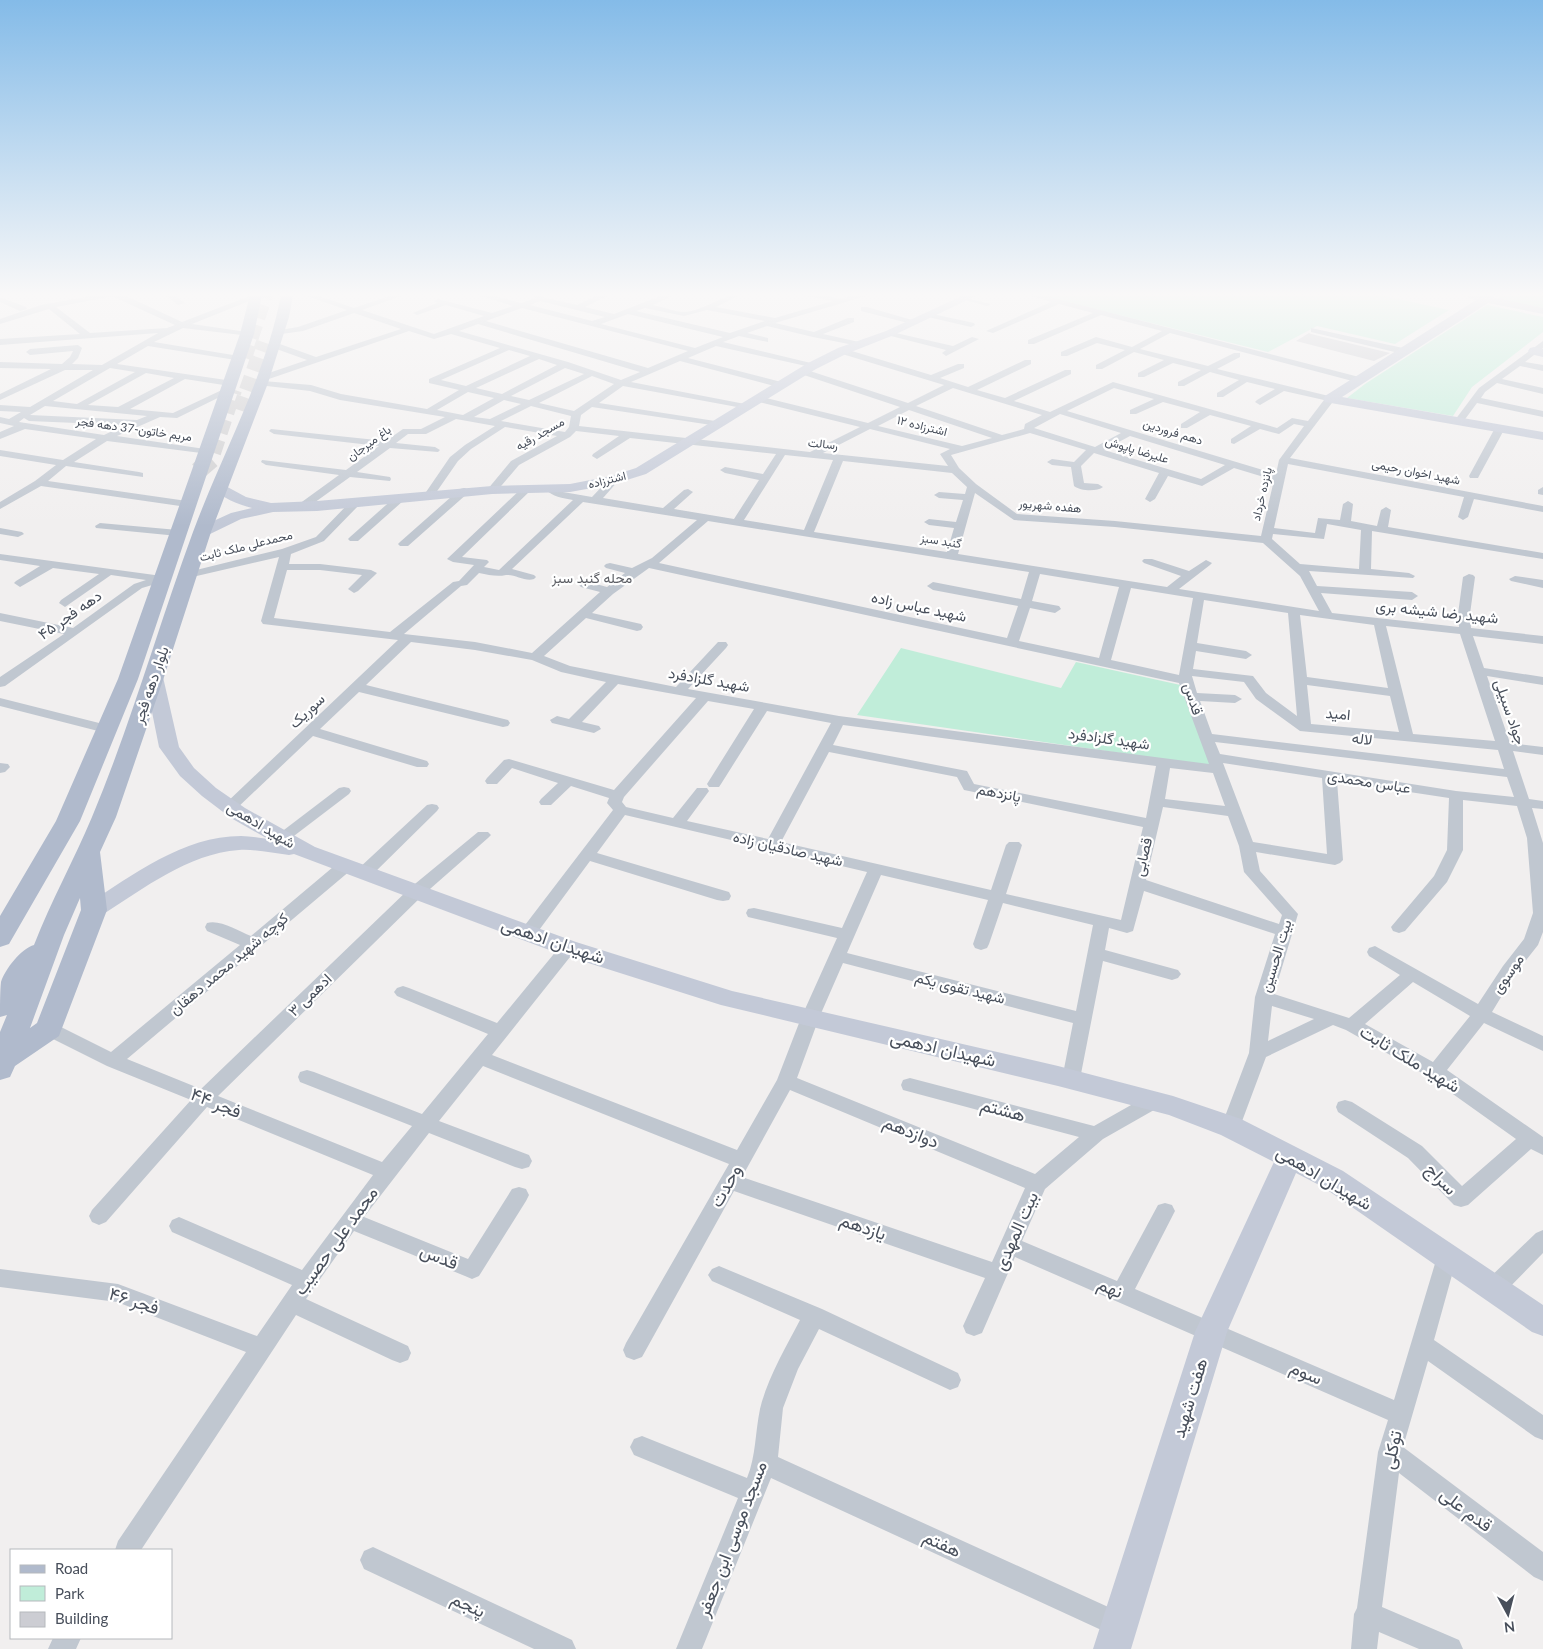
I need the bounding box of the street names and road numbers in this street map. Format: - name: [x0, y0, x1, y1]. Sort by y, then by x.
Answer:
- street label: اشترزاده ۱۲: [895, 412, 949, 440]
- street label: مریم خاتون-37 دهه فجر: [74, 413, 193, 445]
- street label: مسجد رقیه: [513, 414, 567, 454]
- street label: دهم فروردین: [1141, 415, 1205, 449]
- street label: باغ میرجان: [344, 422, 395, 465]
- street label: علیرضا پاپوش: [1103, 433, 1171, 467]
- street label: رسالت: [807, 434, 839, 454]
- street label: شهید اخوان رحیمی: [1370, 456, 1462, 488]
- street label: پانزده خرداد: [1248, 465, 1276, 522]
- street label: اشترزاده: [586, 468, 628, 492]
- street label: هفده شهریور: [1017, 495, 1082, 517]
- street label: محمدعلی ملک ثابت: [198, 527, 294, 565]
- street label: گنبد سبز: [918, 530, 963, 552]
- street label: دهه فجر ۴۵: [34, 586, 105, 643]
- street label: شهید عباس زاده: [870, 587, 969, 627]
- street label: شهید رضا شیشه بری: [1375, 596, 1499, 628]
- street label: بلوار دهه فجر: [128, 644, 173, 727]
- street label: شهید گلزادفرد: [667, 663, 751, 696]
- street label: جواد سبیلی: [1489, 677, 1531, 747]
- street label: قدس: [1178, 680, 1208, 718]
- street label: سوریک: [285, 689, 329, 732]
- street label: امید: [1325, 703, 1351, 724]
- street label: شهید گلزادفرد: [1067, 723, 1151, 754]
- street label: لاله: [1351, 728, 1373, 748]
- street label: عباس محمدی: [1326, 766, 1412, 798]
- street label: پانزدهم: [975, 779, 1023, 807]
- street label: شهید ادهمی: [223, 797, 299, 853]
- street label: شهید صادقیان زاده: [731, 827, 845, 870]
- street label: قصابی: [1129, 836, 1157, 878]
- street label: کوچه شهید محمد دهقان: [165, 908, 293, 1020]
- street label: شهیدان ادهمی: [498, 912, 608, 969]
- street label: بیت الحسین: [1255, 917, 1297, 995]
- street label: موسوی: [1487, 950, 1529, 998]
- street label: شهید تقوی یکم: [913, 967, 1007, 1009]
- street label: ادهمی ۳: [284, 969, 336, 1021]
- street label: شهید ملک ثابت: [1356, 1019, 1465, 1098]
- street label: شهیدان ادهمی: [888, 1025, 998, 1072]
- street label: فجر ۴۴: [187, 1082, 245, 1123]
- street label: هشتم: [978, 1093, 1028, 1127]
- street label: دوازدهم: [880, 1110, 942, 1154]
- street label: شهیدان ادهمی: [1272, 1140, 1376, 1215]
- street label: سراج: [1420, 1158, 1462, 1200]
- street label: وحدت: [705, 1160, 747, 1211]
- street label: محمد علی حصیب: [289, 1182, 383, 1299]
- street label: بیت المهدی: [988, 1188, 1043, 1274]
- street label: یازدهم: [837, 1208, 889, 1246]
- street label: قدس: [417, 1239, 462, 1275]
- street label: نهم: [1094, 1272, 1126, 1304]
- street label: فجر ۴۶: [106, 1282, 162, 1319]
- street label: هفت شهید: [1167, 1355, 1213, 1440]
- street label: سوم: [1286, 1356, 1326, 1390]
- street label: توکلی: [1376, 1428, 1407, 1471]
- street label: مسجد موسی ابن جعفر: [691, 1458, 772, 1621]
- street label: قدم علی: [1435, 1482, 1497, 1538]
- street label: هفتم: [919, 1525, 965, 1563]
- street label: پنجم: [447, 1587, 489, 1623]

